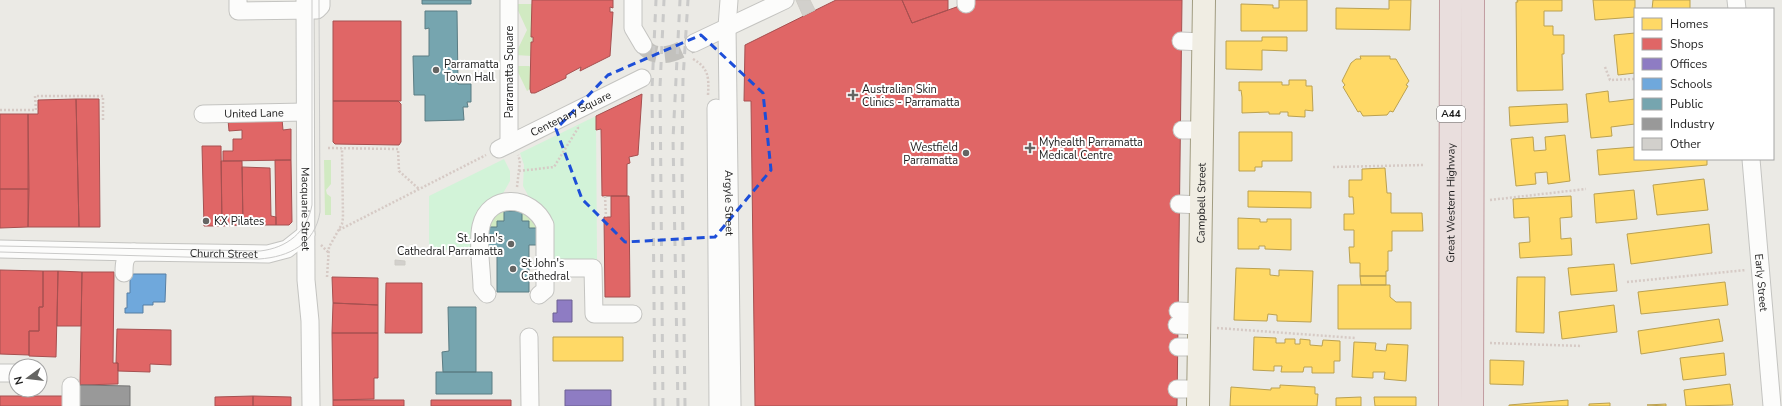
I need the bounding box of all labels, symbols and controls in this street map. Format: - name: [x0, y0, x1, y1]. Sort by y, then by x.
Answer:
- legend: [1634, 8, 1774, 160]
- text: Homes: [1670, 16, 1708, 32]
- street label: Parramatta Square: [502, 26, 517, 118]
- text: Shops: [1670, 36, 1704, 52]
- text: Offices: [1670, 56, 1708, 72]
- place label: Parramatta Town Hall: [444, 57, 499, 85]
- marker: Parramatta Town Hall: [431, 65, 441, 75]
- text: Schools: [1670, 76, 1713, 92]
- place label: Australian Skin Clinics - Parramatta: [862, 82, 960, 110]
- street label: Centenary Square: [528, 87, 614, 140]
- marker: Australian Skin Clinics - Parramatta: [847, 89, 859, 101]
- text: Public: [1670, 96, 1704, 112]
- street label: United Lane: [224, 105, 284, 121]
- road number: A44: [1437, 106, 1465, 122]
- text: Industry: [1670, 116, 1715, 132]
- place label: Myhealth Parramatta Medical Centre: [1039, 135, 1143, 163]
- text: Other: [1670, 136, 1702, 152]
- place label: Westfield Parramatta: [903, 140, 958, 168]
- marker: Myhealth Parramatta Medical Centre: [1024, 142, 1036, 154]
- street label: Great Western Highway: [1443, 143, 1458, 263]
- marker: Westfield Parramatta: [961, 148, 971, 158]
- street label: Campbell Street: [1193, 162, 1209, 243]
- street label: Macquarie Street: [298, 167, 313, 251]
- street label: Argyle Street: [721, 170, 737, 236]
- place label: KX Pilates: [214, 214, 264, 229]
- marker: KX Pilates: [201, 216, 211, 226]
- place label: St. John's Cathedral Parramatta: [397, 231, 503, 259]
- marker: St. John's Cathedral Parramatta: [506, 239, 516, 249]
- street label: Church Street: [190, 245, 258, 261]
- street label: Early Street: [1752, 253, 1771, 312]
- place label: St John's Cathedral: [521, 256, 570, 284]
- marker: St John's Cathedral: [508, 264, 518, 274]
- north arrow: [8, 358, 48, 398]
- text: N: [11, 375, 27, 386]

